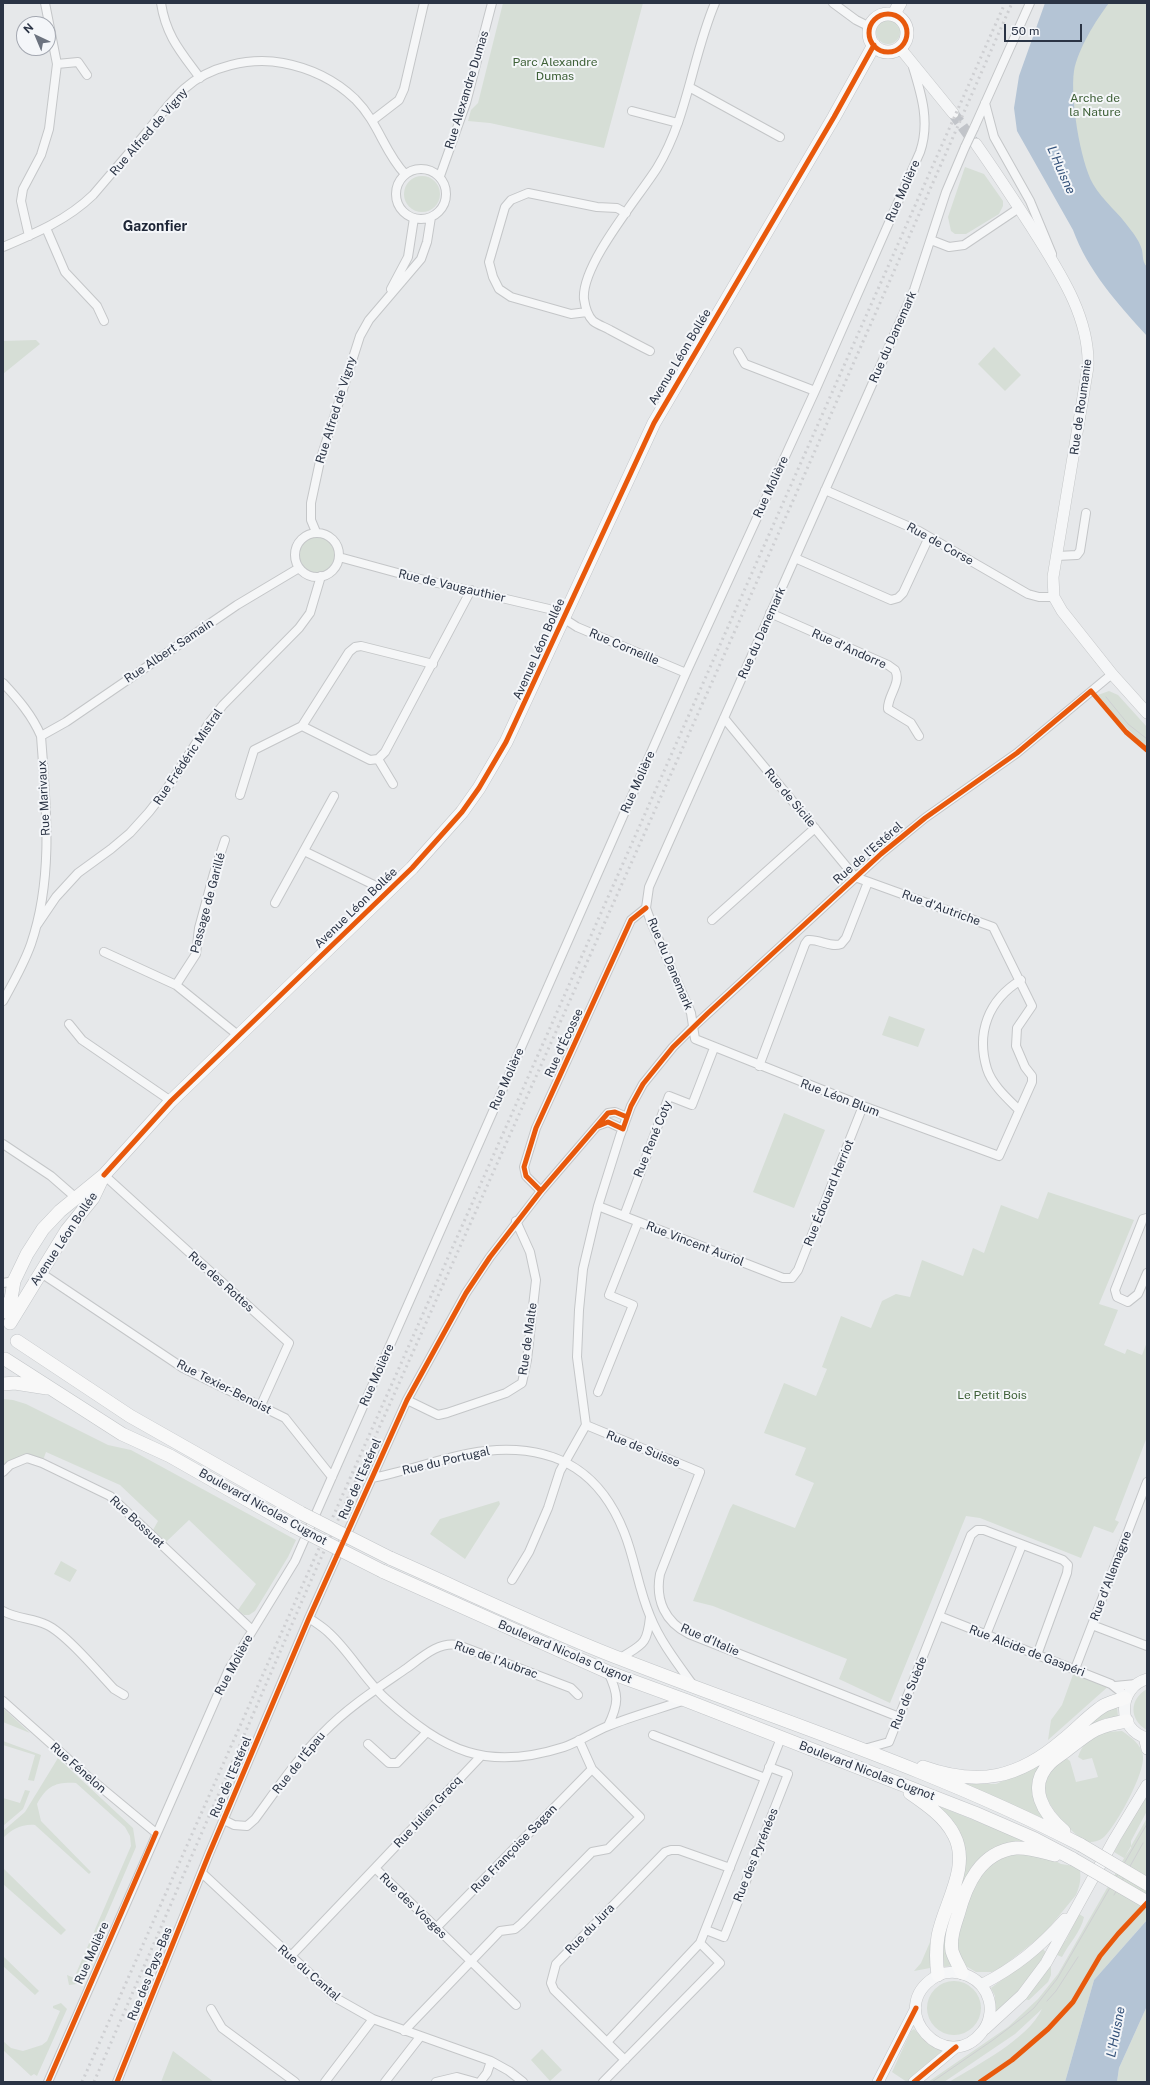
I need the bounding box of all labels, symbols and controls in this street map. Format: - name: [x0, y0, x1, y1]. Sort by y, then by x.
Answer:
- north arrow: [16, 16, 56, 56]
- scale bar: [1006, 16, 1084, 42]
- text: N: [21, 21, 36, 35]
- text: 50 m: [1011, 24, 1039, 38]
- street label: Rue Alexandre Dumas: [442, 29, 492, 151]
- park label: Parc Alexandre Dumas: [512, 55, 598, 83]
- street label: Rue Alfred de Vigny: [107, 85, 191, 179]
- park label: Arche de la Nature: [1069, 91, 1121, 119]
- water label: L'Huisne: [1043, 143, 1079, 197]
- street label: Rue Molière: [883, 158, 923, 224]
- district label: Gazonfier: [123, 219, 187, 235]
- street label: Rue du Danemark: [866, 289, 920, 385]
- street label: Avenue Léon Bollée: [646, 306, 714, 408]
- street label: Rue Alfred de Vigny: [313, 355, 359, 465]
- street label: Rue de Roumanie: [1067, 358, 1095, 456]
- street label: Rue Molière: [750, 454, 792, 520]
- street label: Rue de Corse: [904, 520, 976, 568]
- street label: Rue de Vaugauthier: [397, 567, 507, 605]
- street label: Rue du Danemark: [735, 585, 789, 681]
- street label: Avenue Léon Bollée: [510, 596, 568, 702]
- street label: Rue Albert Samain: [122, 616, 216, 686]
- street label: Rue Corneille: [587, 626, 661, 668]
- street label: Rue d'Andorre: [809, 626, 889, 672]
- street label: Rue Frédéric Mistral: [150, 706, 226, 808]
- street label: Rue Molière: [618, 749, 658, 815]
- street label: Rue Marivaux: [35, 760, 53, 836]
- street label: Rue de Sicile: [761, 766, 819, 830]
- street label: Rue de l'Estérel: [830, 819, 906, 887]
- street label: Passage de Garillé: [188, 851, 228, 955]
- street label: Avenue Léon Bollée: [312, 865, 400, 951]
- street label: Rue d'Autriche: [900, 887, 982, 929]
- street label: Rue du Danemark: [644, 916, 696, 1012]
- street label: Rue d'Écosse: [542, 1006, 586, 1080]
- street label: Rue Molière: [487, 1046, 527, 1112]
- street label: Rue Léon Blum: [798, 1076, 882, 1120]
- street label: Rue René Coty: [631, 1098, 675, 1180]
- street label: Rue Édouard Herriot: [801, 1138, 857, 1248]
- street label: Avenue Léon Bollée: [27, 1190, 101, 1288]
- street label: Rue Vincent Auriol: [644, 1219, 746, 1269]
- street label: Rue des Rottes: [185, 1249, 257, 1315]
- street label: Rue de Malte: [516, 1302, 540, 1376]
- street label: Rue Molière: [357, 1342, 397, 1408]
- street label: Rue Texier-Benoist: [174, 1357, 274, 1417]
- park label: Le Petit Bois: [957, 1388, 1027, 1402]
- street label: Rue de Suisse: [604, 1428, 682, 1470]
- street label: Rue de l'Estérel: [336, 1436, 384, 1522]
- street label: Rue du Portugal: [401, 1444, 491, 1478]
- street label: Boulevard Nicolas Cugnot: [196, 1466, 330, 1548]
- street label: Rue Bossuet: [107, 1493, 167, 1551]
- street label: Rue d'Allemagne: [1087, 1529, 1135, 1623]
- street label: Boulevard Nicolas Cugnot: [496, 1617, 634, 1687]
- street label: Rue d'Italie: [678, 1621, 742, 1659]
- street label: Rue Alcide de Gaspéri: [967, 1622, 1087, 1680]
- street label: Rue Molière: [212, 1632, 256, 1698]
- street label: Rue de l'Aubrac: [452, 1638, 540, 1682]
- street label: Rue de Suède: [888, 1654, 930, 1732]
- street label: Rue de l'Épau: [270, 1729, 328, 1797]
- street label: Rue de l'Estérel: [207, 1734, 255, 1820]
- street label: Boulevard Nicolas Cugnot: [797, 1738, 937, 1804]
- street label: Rue Fénelon: [47, 1740, 109, 1796]
- street label: Rue Julien Gracq: [391, 1773, 465, 1851]
- street label: Rue Françoise Sagan: [468, 1802, 560, 1896]
- street label: Rue des Pyrénées: [731, 1806, 781, 1904]
- street label: Rue des Vosges: [376, 1870, 450, 1942]
- street label: Rue du Jura: [562, 1901, 618, 1957]
- street label: Rue Molière: [72, 1920, 112, 1986]
- street label: Rue des Pays-Bas: [125, 1925, 175, 2023]
- street label: Rue du Cantal: [275, 1942, 343, 2004]
- water label: L'Huisne: [1103, 2005, 1129, 2059]

